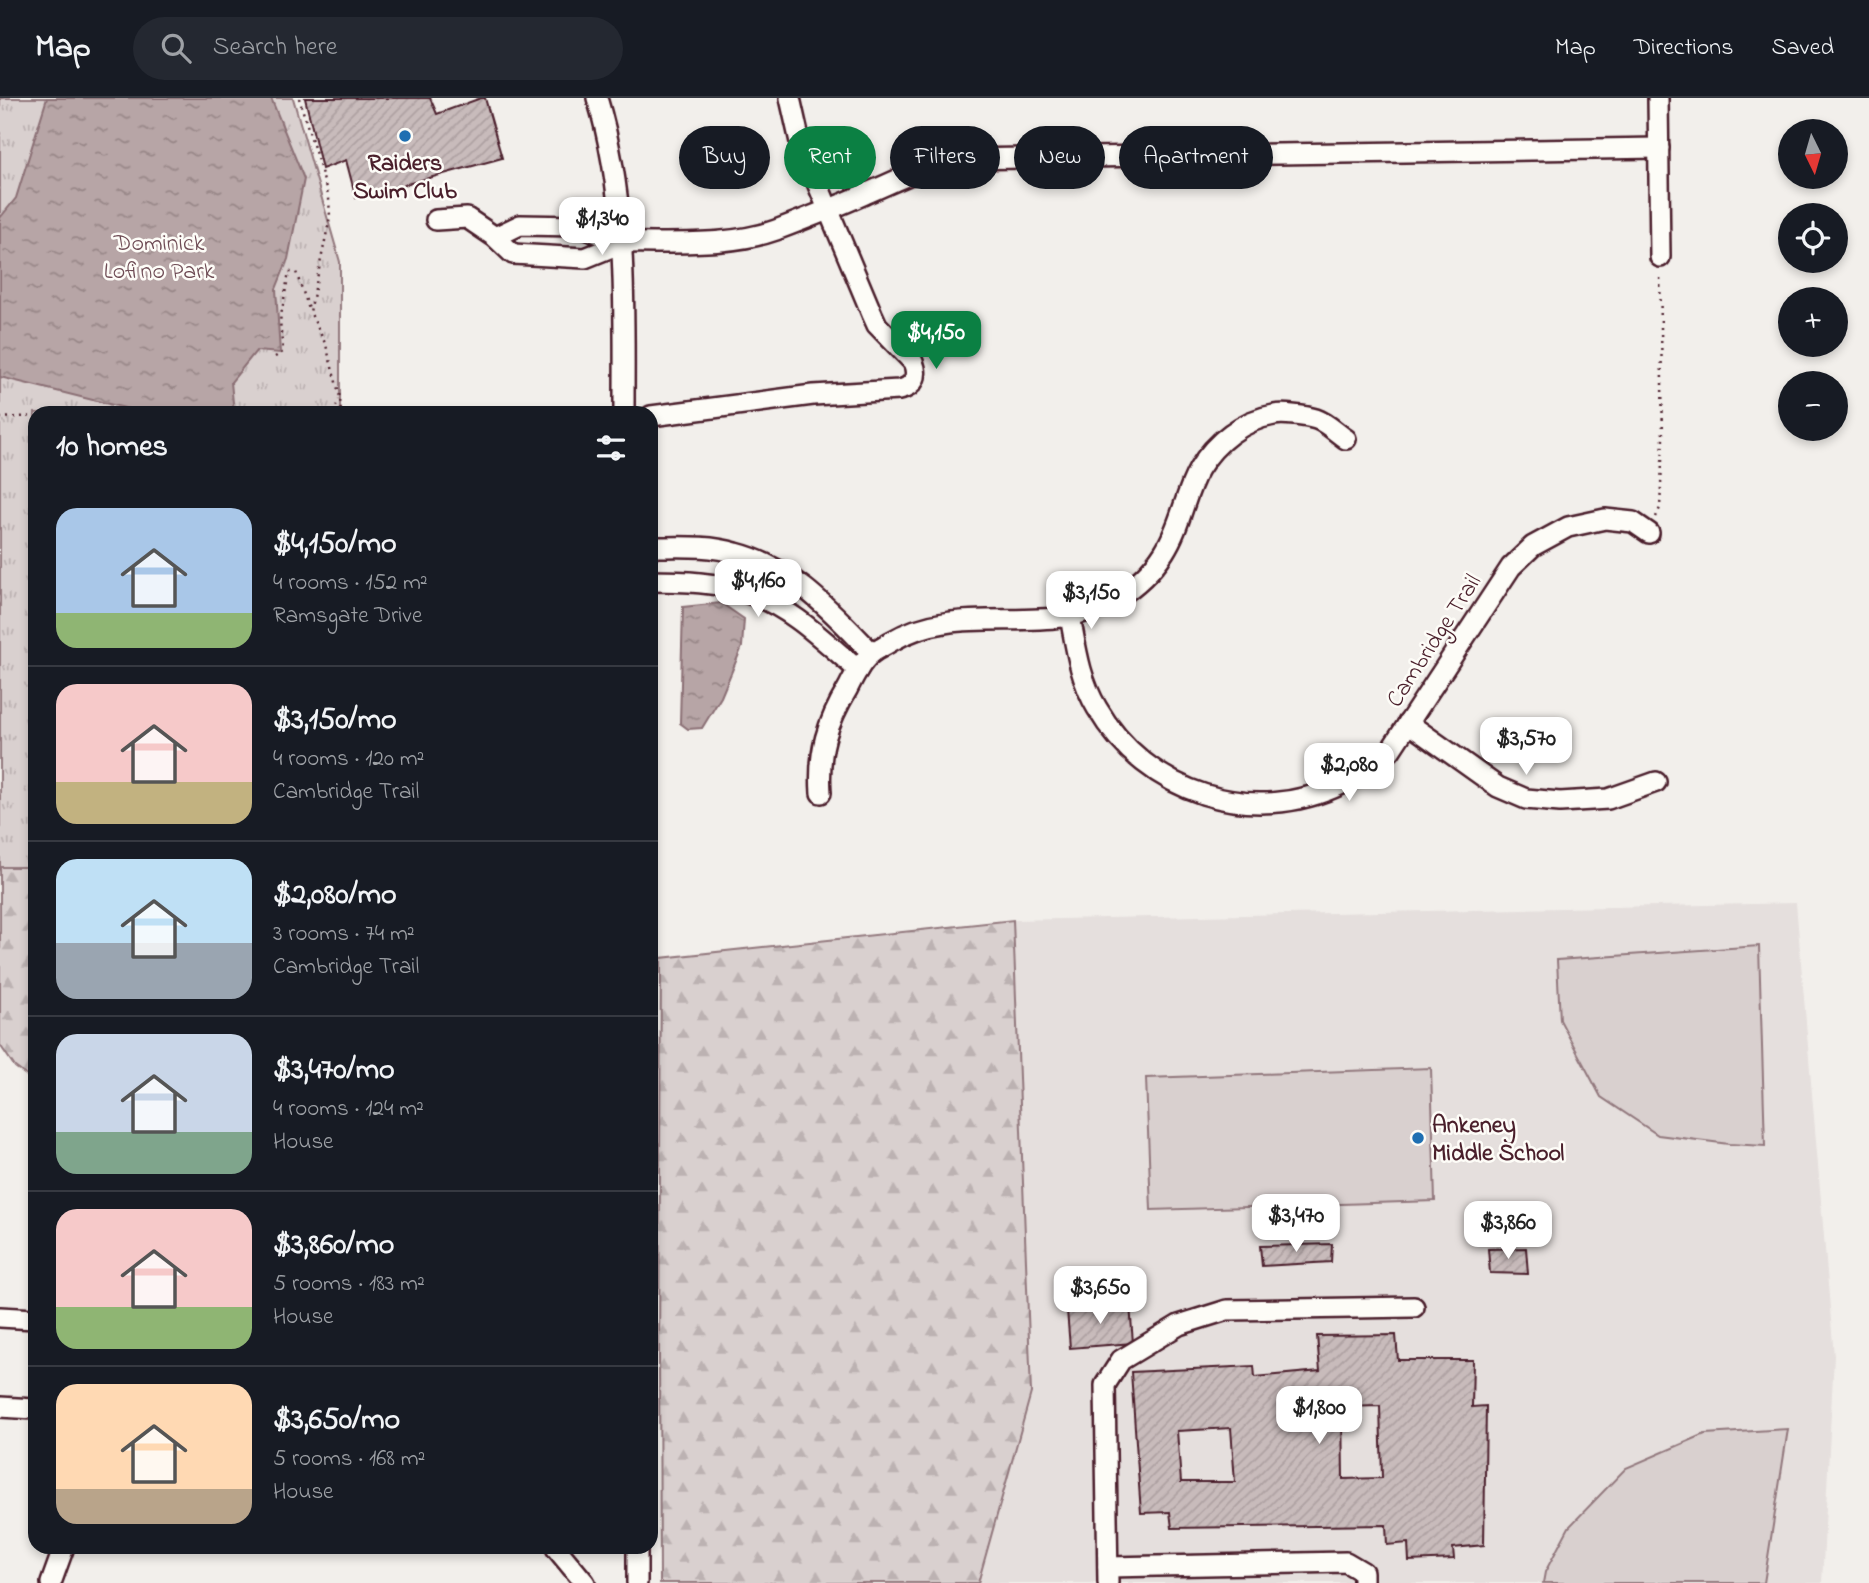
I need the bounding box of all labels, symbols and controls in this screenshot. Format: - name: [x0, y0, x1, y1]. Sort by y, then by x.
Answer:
- search box: [133, 17, 623, 80]
- text: Map: [35, 24, 91, 72]
- icon: search: [157, 29, 195, 67]
- text: Search here: [213, 29, 337, 67]
- text: Map: [1555, 31, 1596, 66]
- text: Directions: [1634, 31, 1733, 66]
- text: Saved: [1771, 31, 1834, 66]
- north arrow: [1778, 119, 1848, 189]
- map controls: [1778, 119, 1848, 441]
- chip: Buy: [679, 126, 770, 189]
- chip: Rent: [784, 126, 876, 189]
- chip: Filters: [890, 126, 1000, 189]
- chip: New: [1014, 126, 1105, 189]
- chip: Apartment: [1119, 126, 1273, 189]
- marker: Raiders Swim Club: [397, 128, 413, 144]
- place label: Raiders Swim Club: [353, 147, 457, 210]
- pin: $1,340: [545, 198, 659, 257]
- text: $1,340: [575, 203, 629, 236]
- button: locate: [1778, 203, 1848, 273]
- park label: Dominick Lofino Park: [104, 227, 215, 290]
- button: +: [1778, 287, 1848, 357]
- pin: $4,150: [879, 312, 993, 371]
- text: $4,150: [907, 317, 965, 350]
- button: −: [1778, 371, 1848, 441]
- text: 10 homes: [56, 426, 168, 470]
- icon: filters: [592, 429, 630, 467]
- text: $4,150/mo: [273, 523, 397, 567]
- icon: home: [112, 536, 196, 620]
- pin: $4,160: [701, 560, 815, 619]
- text: $4,160: [731, 565, 785, 598]
- text: 4 rooms · 152 m²: [273, 567, 428, 600]
- street label: Cambridge Trail: [1379, 568, 1491, 715]
- pin: $3,150: [1034, 572, 1148, 631]
- text: $3,150: [1062, 577, 1120, 610]
- text: Ramsgate Drive: [273, 600, 422, 633]
- text: $3,150/mo: [273, 699, 397, 743]
- icon: home: [112, 712, 196, 796]
- pin: $3,570: [1469, 718, 1583, 777]
- text: $3,570: [1496, 723, 1556, 756]
- text: 4 rooms · 120 m²: [273, 743, 424, 776]
- pin: $2,080: [1292, 744, 1406, 803]
- text: $2,080: [1320, 749, 1378, 782]
- text: Cambridge Trail: [273, 776, 419, 809]
- text: $2,080/mo: [273, 874, 397, 918]
- icon: home: [112, 887, 196, 971]
- text: 3 rooms · 74 m²: [273, 918, 415, 951]
- text: Cambridge Trail: [273, 951, 419, 984]
- text: $3,470/mo: [273, 1049, 395, 1093]
- icon: home: [112, 1062, 196, 1146]
- text: 4 rooms · 124 m²: [273, 1093, 424, 1126]
- place label: Ankeney Middle School: [1432, 1109, 1564, 1172]
- text: House: [273, 1126, 333, 1159]
- marker: Ankeney Middle School: [1410, 1130, 1426, 1146]
- pin: $3,470: [1239, 1194, 1353, 1254]
- text: $3,470: [1268, 1200, 1324, 1233]
- pin: $3,860: [1451, 1202, 1565, 1261]
- text: $3,860: [1480, 1207, 1536, 1240]
- text: $3,860/mo: [273, 1224, 394, 1268]
- icon: home: [112, 1237, 196, 1321]
- pin: $3,650: [1043, 1266, 1157, 1326]
- text: 5 rooms · 183 m²: [273, 1268, 425, 1301]
- text: $3,650: [1070, 1272, 1130, 1305]
- text: House: [273, 1301, 333, 1334]
- pin: $1,800: [1262, 1386, 1376, 1446]
- text: $1,800: [1292, 1392, 1346, 1425]
- text: $3,650/mo: [273, 1399, 400, 1443]
- icon: home: [112, 1412, 196, 1496]
- text: 5 rooms · 168 m²: [273, 1443, 425, 1476]
- text: House: [273, 1476, 333, 1509]

